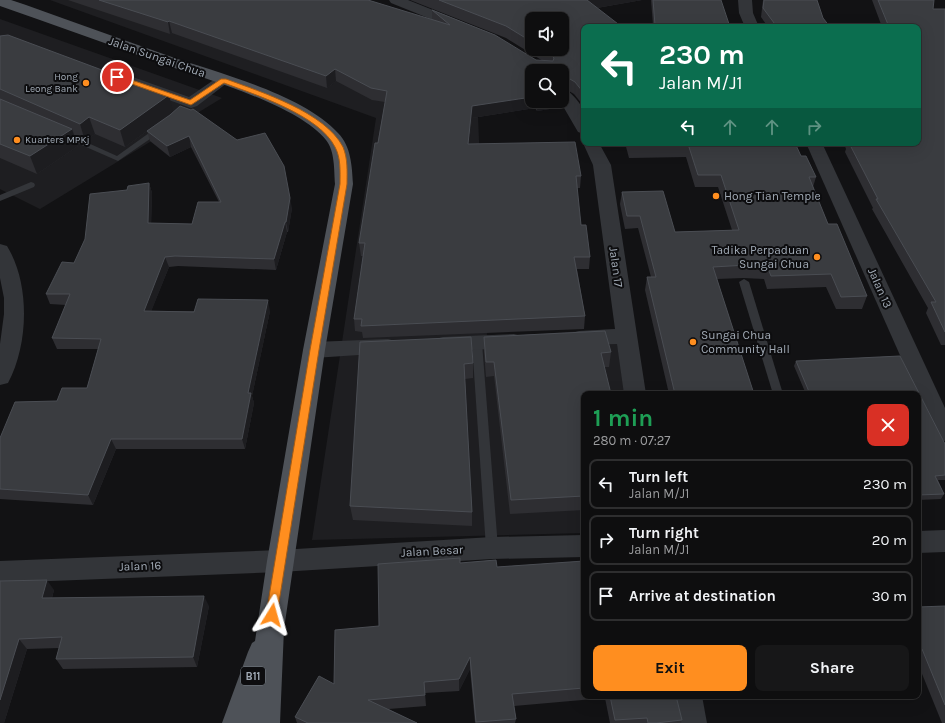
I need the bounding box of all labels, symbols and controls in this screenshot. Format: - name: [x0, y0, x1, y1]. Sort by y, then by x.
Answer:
- map controls: [525, 12, 569, 108]
- button: sound: [525, 12, 569, 56]
- street label: Jalan Sungai Chua: [107, 34, 207, 80]
- text: 230 m: [659, 38, 745, 71]
- icon: left: [593, 40, 645, 92]
- pin: [100, 60, 134, 94]
- button: search: [525, 64, 569, 108]
- icon: arrive: [106, 66, 128, 88]
- place label: Hong Leong Bank: [25, 71, 78, 95]
- text: Jalan M/J1: [659, 72, 743, 94]
- marker: Hong Leong Bank: [81, 78, 91, 88]
- icon: left: [677, 116, 699, 138]
- icon: ahead: [719, 116, 741, 138]
- icon: ahead: [761, 116, 783, 138]
- icon: right: [803, 116, 825, 138]
- place label: Kuarters MPKj: [25, 134, 90, 146]
- marker: Kuarters MPKj: [12, 135, 22, 145]
- place label: Hong Tian Temple: [724, 189, 821, 203]
- marker: Hong Tian Temple: [711, 191, 721, 201]
- place label: Tadika Perpaduan Sungai Chua: [712, 243, 809, 271]
- street label: Jalan 17: [606, 246, 626, 289]
- marker: Tadika Perpaduan Sungai Chua: [812, 252, 822, 262]
- street label: Jalan 13: [865, 266, 895, 310]
- place label: Sungai Chua Community Hall: [701, 328, 790, 356]
- marker: Sungai Chua Community Hall: [688, 337, 698, 347]
- text: 1 min: [593, 404, 653, 432]
- button: close: [867, 404, 909, 446]
- text: 280 m · 07:27: [593, 433, 670, 448]
- text: Turn left: [629, 468, 688, 486]
- icon: left: [595, 473, 617, 495]
- text: 230 m: [863, 475, 907, 493]
- text: Jalan M/J1: [629, 486, 689, 501]
- text: Turn right: [629, 524, 699, 542]
- icon: right: [595, 529, 617, 551]
- text: 20 m: [872, 531, 907, 549]
- street label: Jalan Besar: [400, 542, 464, 560]
- text: Jalan M/J1: [629, 542, 689, 557]
- street label: Jalan 16: [119, 558, 162, 574]
- icon: arrive: [595, 585, 617, 607]
- text: Arrive at destination: [629, 587, 776, 605]
- text: 30 m: [872, 587, 907, 605]
- position arrow: [251, 594, 293, 636]
- button: Exit: [593, 645, 747, 691]
- button: Share: [755, 645, 909, 691]
- road number: B11: [241, 667, 265, 685]

